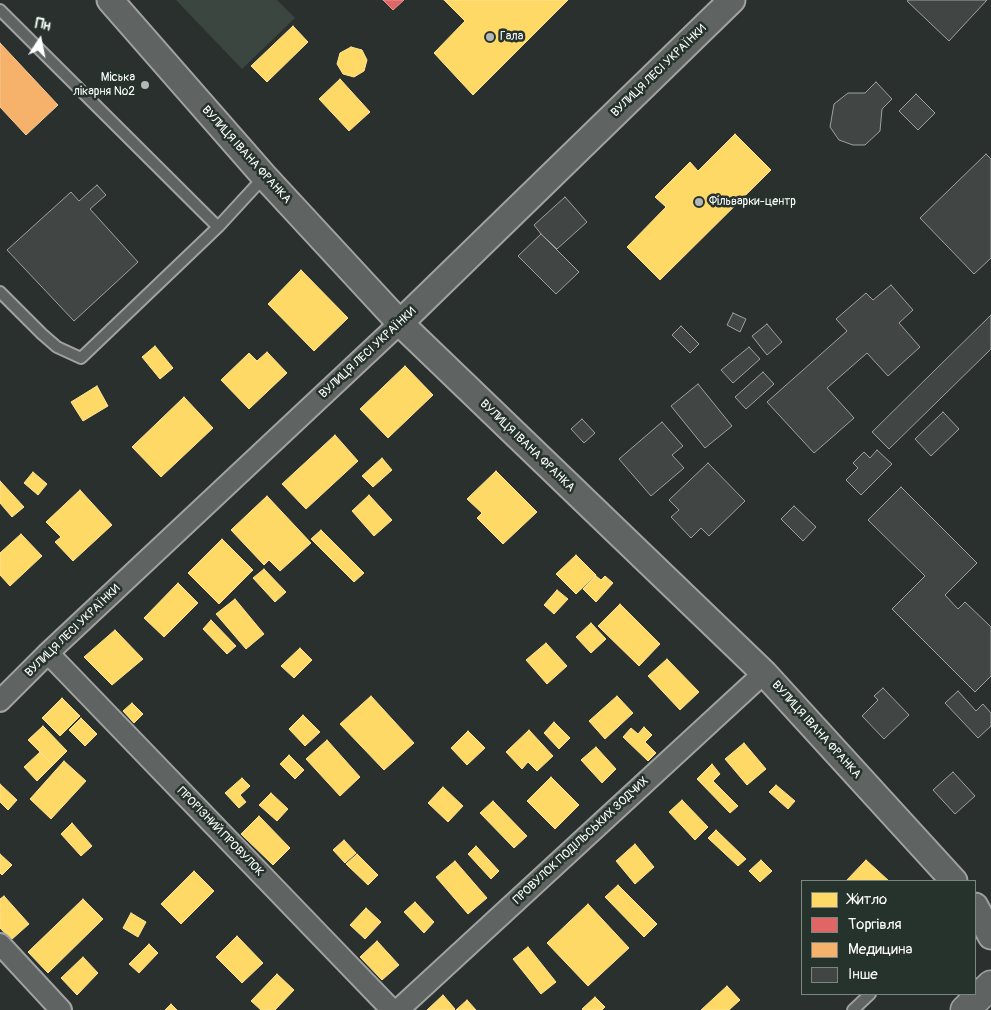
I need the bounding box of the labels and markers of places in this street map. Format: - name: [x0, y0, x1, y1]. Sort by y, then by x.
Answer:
- place label: Гала: [500, 30, 523, 44]
- marker: Гала: [484, 31, 496, 43]
- place label: Міська лікарня №2: [74, 71, 135, 99]
- marker: Міська лікарня №2: [139, 79, 151, 91]
- place label: Фільварки-центр: [709, 195, 796, 209]
- marker: Фільварки-центр: [693, 196, 705, 208]

